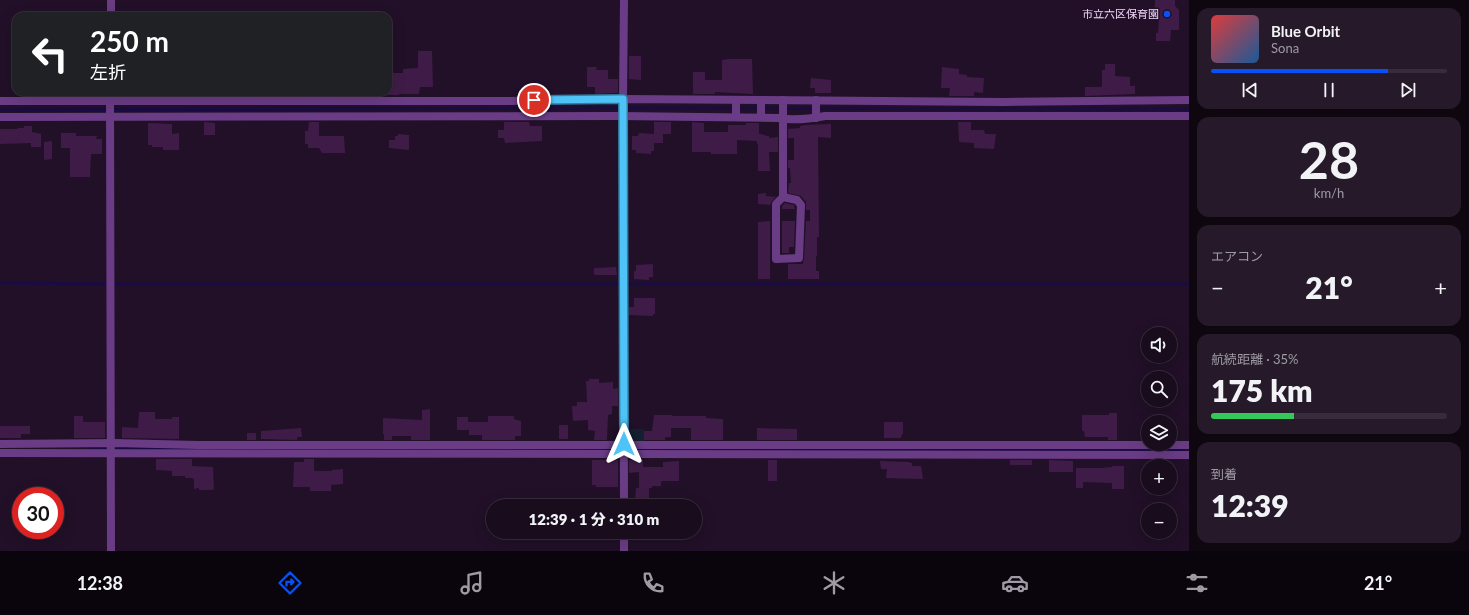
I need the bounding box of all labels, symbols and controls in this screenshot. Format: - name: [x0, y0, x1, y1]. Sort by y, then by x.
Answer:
- place label: 市立六区保育園: [1082, 7, 1159, 20]
- marker: 市立六区保育園: [1162, 9, 1172, 19]
- text: Blue Orbit: [1271, 22, 1340, 40]
- text: 250 m: [90, 24, 169, 58]
- icon: left: [24, 28, 76, 80]
- text: Sona: [1271, 40, 1299, 56]
- text: 左折: [90, 61, 126, 83]
- icon: previous: [1239, 79, 1261, 101]
- icon: pause: [1318, 79, 1340, 101]
- icon: next: [1397, 79, 1419, 101]
- pin: [517, 83, 551, 117]
- icon: arrive: [523, 89, 545, 111]
- text: 28: [1299, 128, 1359, 190]
- text: km/h: [1314, 185, 1344, 201]
- text: エアコン: [1211, 248, 1263, 264]
- text: 21°: [1305, 269, 1353, 305]
- text: −: [1211, 274, 1224, 301]
- text: +: [1434, 274, 1447, 301]
- map controls: [1141, 327, 1177, 539]
- button: sound: [1141, 327, 1177, 363]
- text: 航続距離 · 35%: [1211, 351, 1299, 367]
- button: search: [1141, 371, 1177, 407]
- text: 175 km: [1211, 372, 1312, 408]
- button: layers: [1141, 415, 1177, 451]
- position arrow: [603, 423, 645, 465]
- button: +: [1141, 459, 1177, 495]
- text: 到着: [1211, 466, 1237, 482]
- speed limit sign: 30: [12, 487, 64, 539]
- text: 12:39: [1211, 487, 1289, 523]
- button: −: [1141, 503, 1177, 539]
- text: 12:39 · 1 分 · 310 m: [529, 510, 659, 528]
- icon: directions: [276, 569, 304, 597]
- icon: music: [458, 569, 486, 597]
- icon: phone: [639, 569, 667, 597]
- icon: climate: [820, 569, 848, 597]
- icon: car: [1001, 569, 1029, 597]
- icon: filters: [1183, 569, 1211, 597]
- text: 12:38: [77, 572, 123, 594]
- text: 21°: [1364, 572, 1392, 594]

